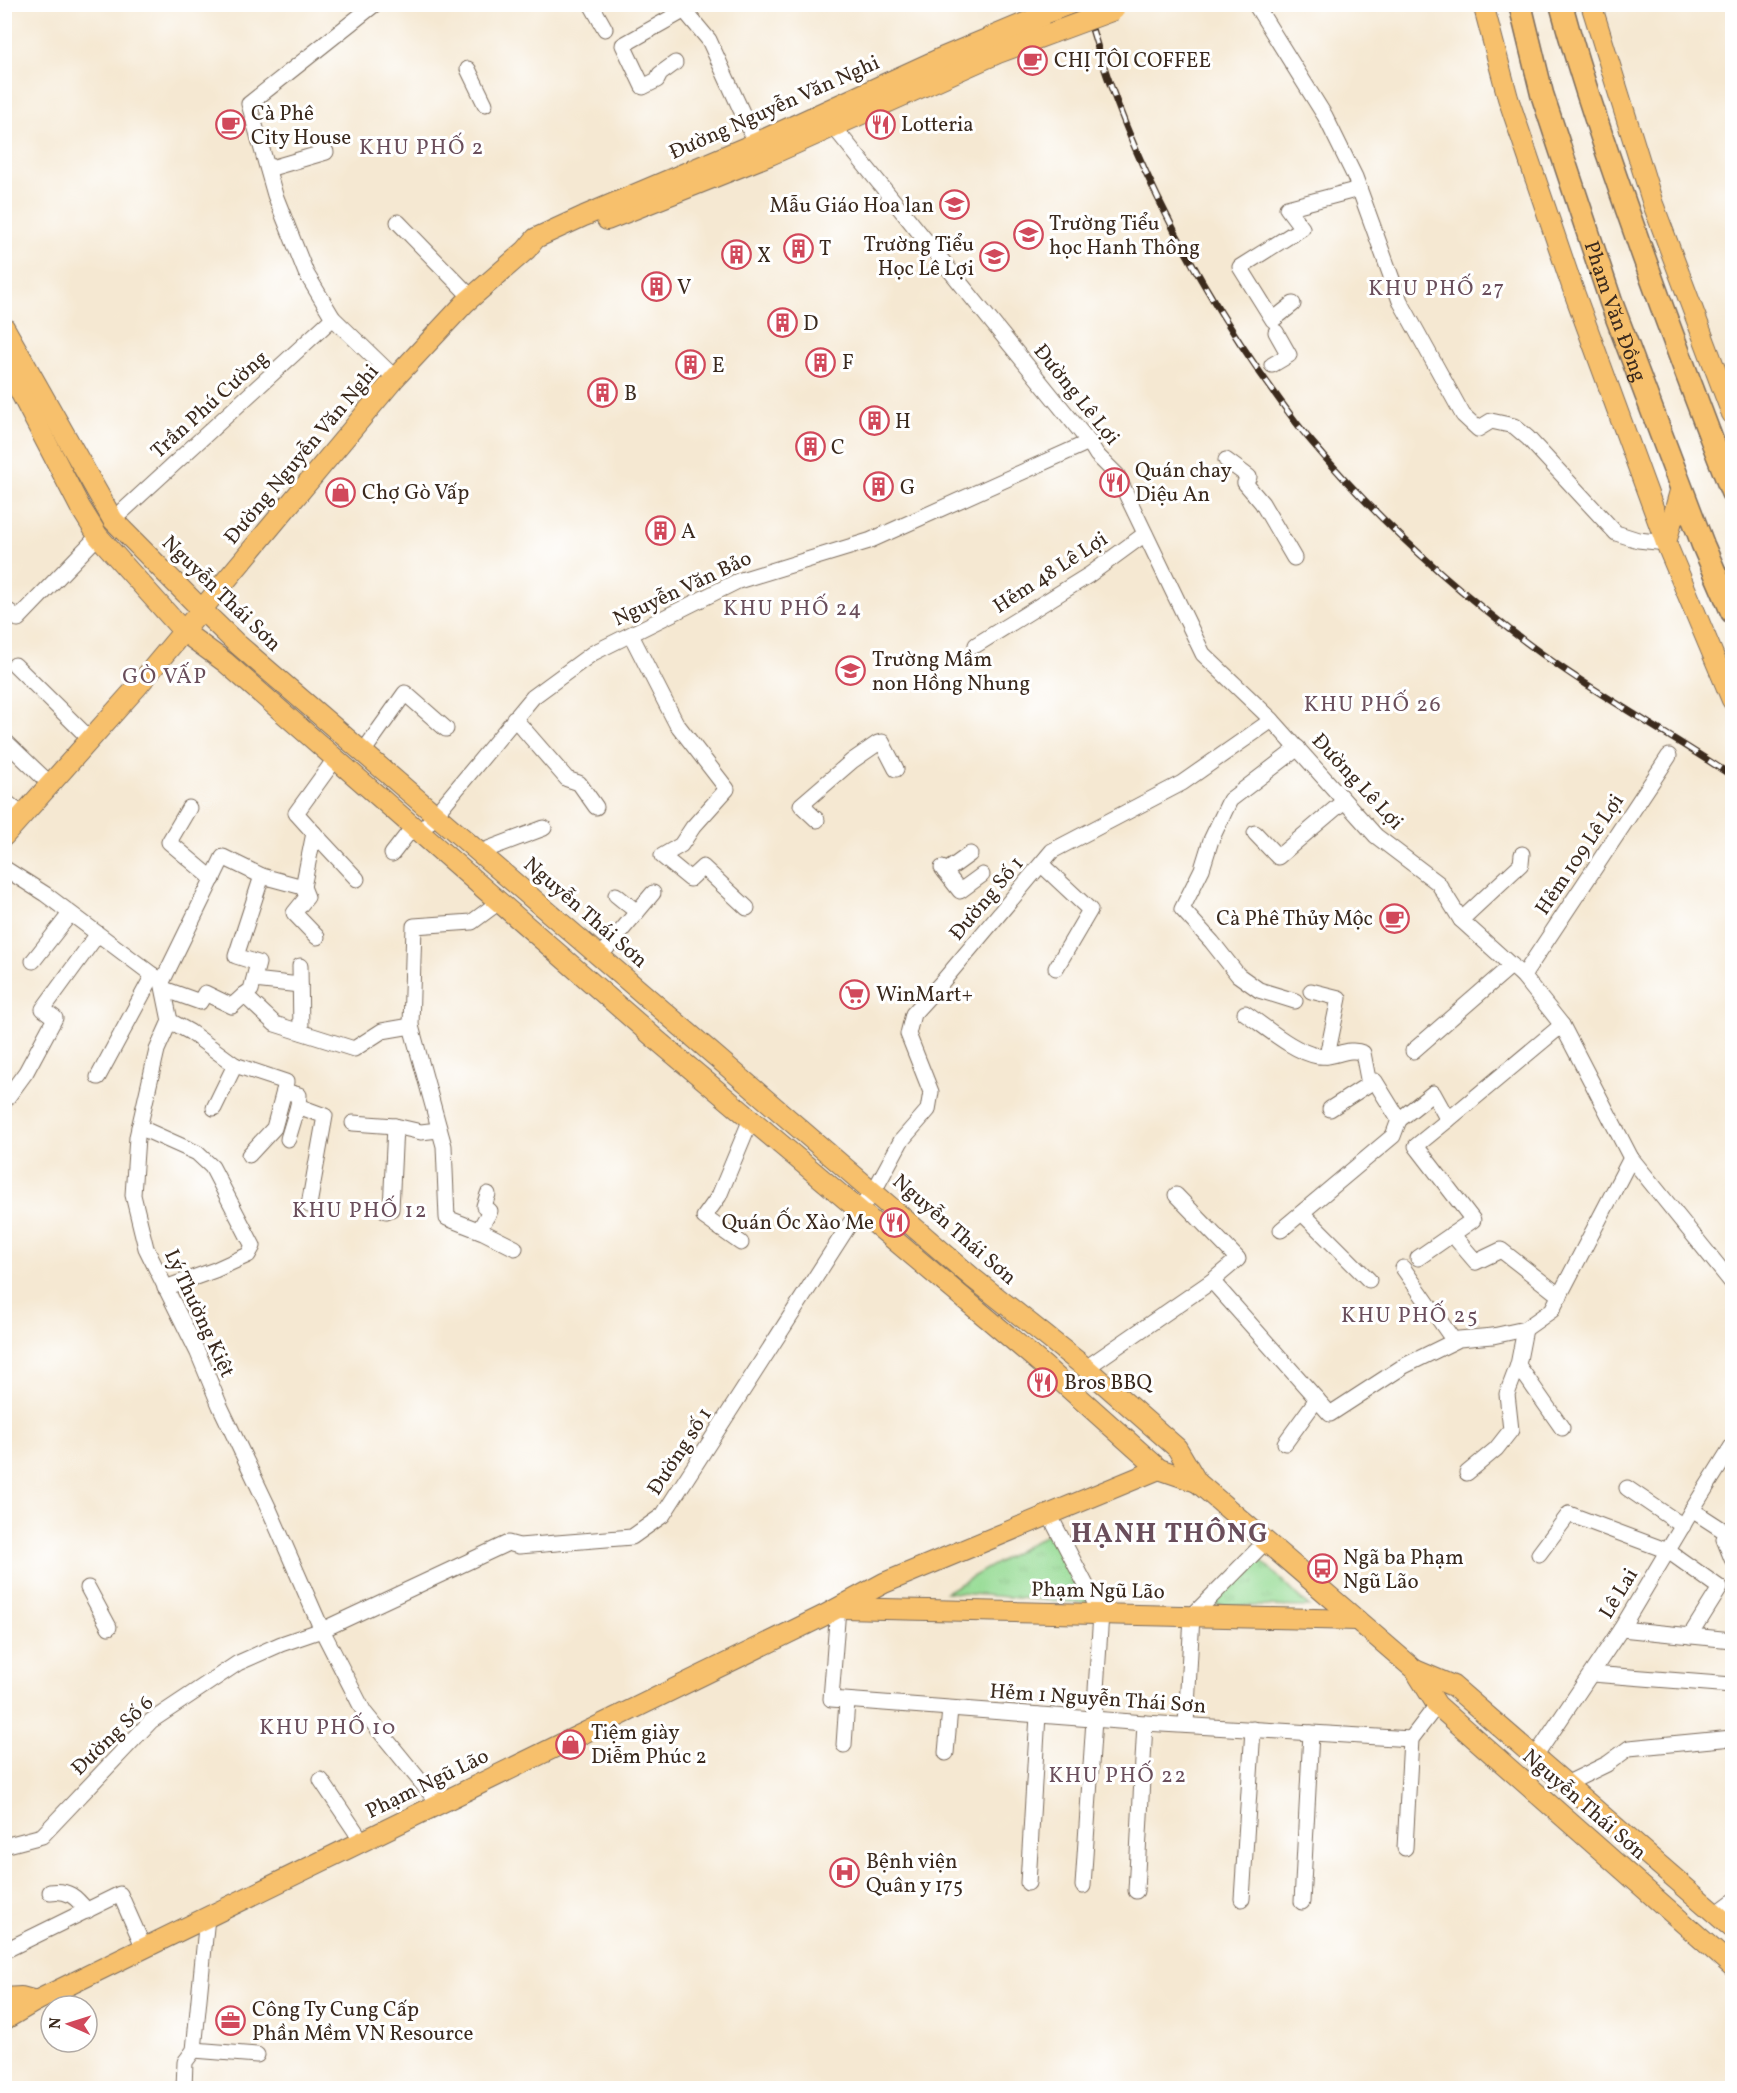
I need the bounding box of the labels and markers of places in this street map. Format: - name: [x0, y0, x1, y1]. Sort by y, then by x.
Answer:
- cafe icon: CHỊ TÔI COFFEE: [1017, 44, 1049, 76]
- place label: CHỊ TÔI COFFEE: [1054, 47, 1211, 76]
- place label: Cà Phê City House: [251, 100, 351, 153]
- restaurant icon: Lotteria: [864, 108, 896, 140]
- cafe icon: Cà Phê City House: [214, 109, 246, 141]
- place label: Lotteria: [901, 111, 974, 140]
- school or university icon: Mẫu Giáo Hoa lan: [939, 189, 971, 221]
- place label: Mẫu Giáo Hoa lan: [770, 192, 934, 221]
- place label: Trường Tiểu học Hanh Thông: [1049, 210, 1200, 263]
- school or university icon: Trường Tiểu học Hanh Thông: [1012, 219, 1044, 251]
- place label: Trường Tiểu Học Lê Lợi: [863, 231, 974, 284]
- building icon: T: [782, 232, 814, 264]
- place label: T: [819, 235, 831, 264]
- building icon: X: [720, 239, 752, 271]
- school or university icon: Trường Tiểu Học Lê Lợi: [979, 240, 1011, 272]
- place label: X: [757, 242, 771, 271]
- building icon: V: [640, 271, 672, 303]
- place label: V: [677, 274, 691, 303]
- building icon: D: [766, 307, 798, 339]
- place label: D: [803, 310, 818, 339]
- building icon: F: [805, 346, 837, 378]
- building icon: E: [675, 349, 707, 381]
- place label: F: [842, 349, 854, 378]
- place label: E: [712, 352, 725, 381]
- building icon: B: [587, 377, 619, 409]
- place label: B: [624, 380, 637, 409]
- building icon: H: [858, 405, 890, 437]
- place label: H: [895, 408, 911, 437]
- building icon: C: [794, 431, 826, 463]
- place label: C: [831, 434, 845, 463]
- place label: Quán chay Diệu An: [1135, 457, 1233, 510]
- restaurant icon: Quán chay Diệu An: [1098, 466, 1130, 498]
- building icon: G: [863, 471, 895, 503]
- place label: G: [900, 474, 915, 503]
- shop icon: Chợ Gò Vấp: [325, 476, 357, 508]
- place label: Chợ Gò Vấp: [362, 479, 469, 508]
- building icon: A: [644, 515, 676, 547]
- place label: A: [681, 518, 696, 547]
- place label: Trường Mầm non Hồng Nhung: [872, 646, 1030, 699]
- school or university icon: Trường Mầm non Hồng Nhung: [835, 655, 867, 687]
- cafe icon: Cà Phê Thủy Mộc: [1378, 902, 1410, 934]
- place label: Cà Phê Thủy Mộc: [1216, 905, 1373, 934]
- supermarket icon: WinMart+: [839, 978, 871, 1010]
- place label: WinMart+: [876, 981, 973, 1010]
- restaurant icon: Quán Ốc Xào Me: [879, 1206, 911, 1238]
- place label: Quán Ốc Xào Me: [722, 1207, 874, 1238]
- restaurant icon: Bros BBQ: [1027, 1366, 1059, 1398]
- place label: Bros BBQ: [1064, 1369, 1153, 1398]
- place label: Ngã ba Phạm Ngũ Lão: [1343, 1544, 1464, 1597]
- bus stop icon: Ngã ba Phạm Ngũ Lão: [1306, 1553, 1338, 1585]
- place label: Tiệm giày Diễm Phúc 2: [591, 1719, 707, 1772]
- shop icon: Tiệm giày Diễm Phúc 2: [554, 1728, 586, 1760]
- place label: Bệnh viện Quân y 175: [866, 1848, 963, 1901]
- hospital icon: Bệnh viện Quân y 175: [829, 1857, 861, 1889]
- place label: Công Ty Cung Cấp Phần Mềm VN Resource: [252, 1996, 473, 2049]
- office icon: Công Ty Cung Cấp Phần Mềm VN Resource: [215, 2005, 247, 2037]

